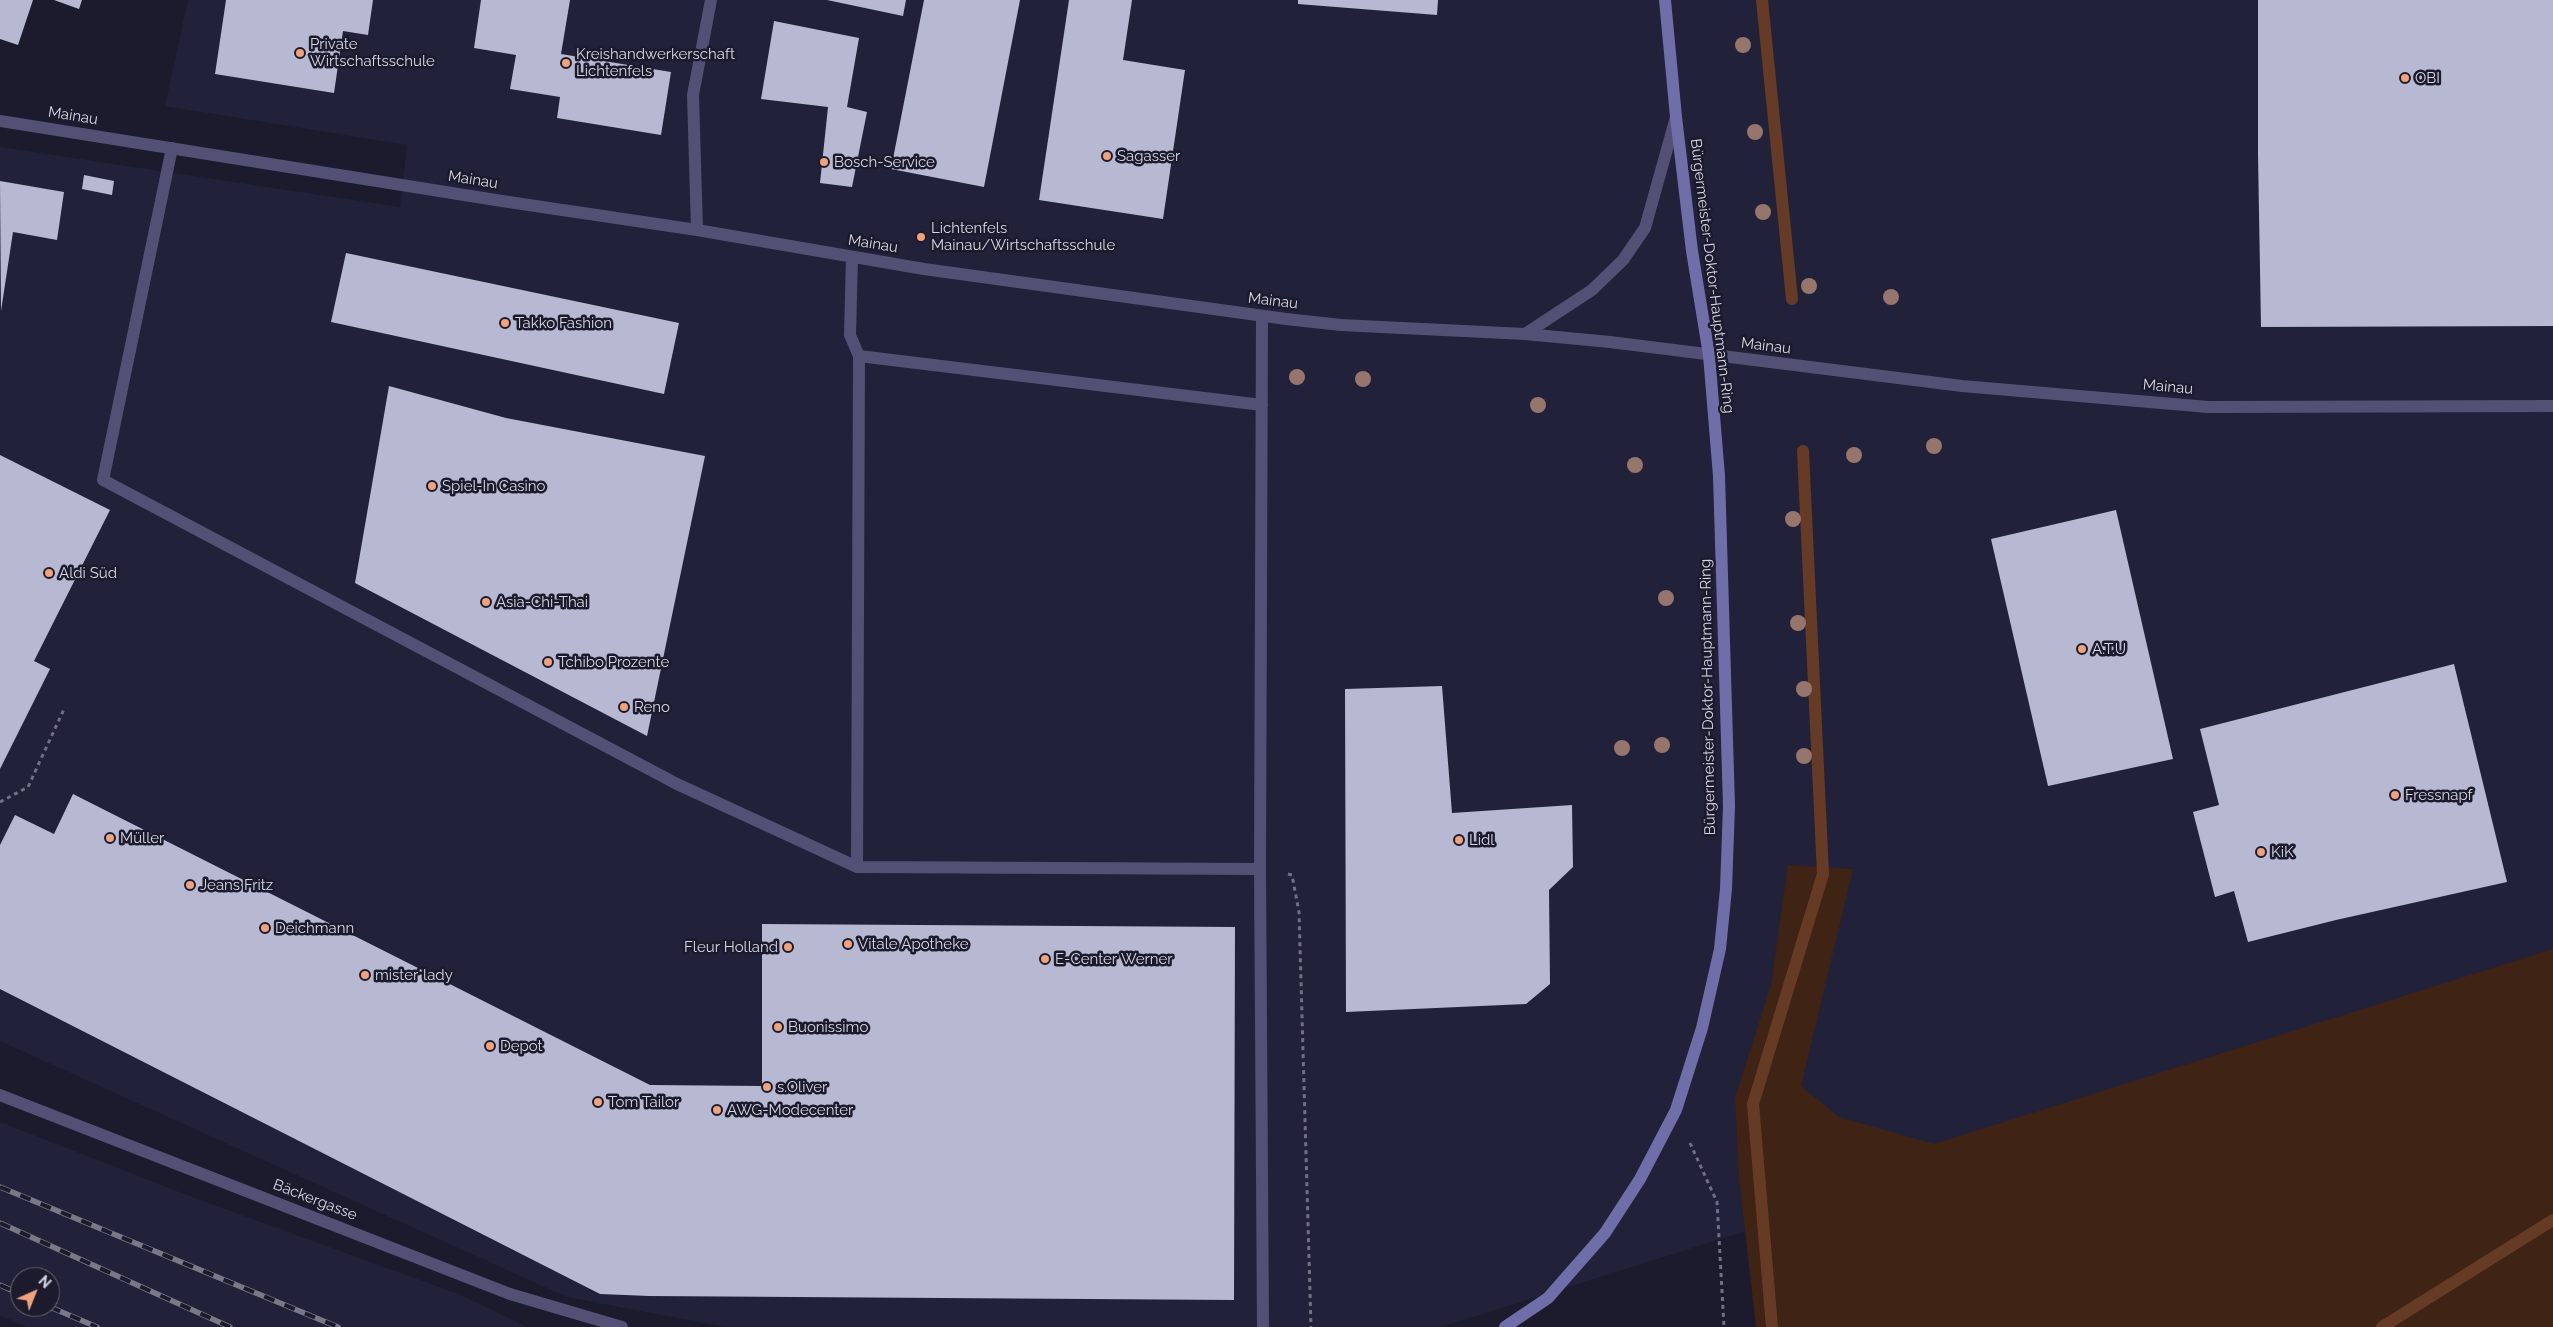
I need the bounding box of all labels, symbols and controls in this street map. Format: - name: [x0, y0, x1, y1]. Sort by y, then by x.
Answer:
- place label: Private Wirtschaftsschule: [310, 35, 435, 70]
- place label: Kreishandwerkerschaft Lichtenfels: [576, 45, 735, 80]
- marker: Private Wirtschaftsschule: [294, 47, 306, 59]
- marker: Kreishandwerkerschaft Lichtenfels: [560, 57, 572, 69]
- place label: OBI: [2415, 69, 2440, 87]
- marker: OBI: [2399, 72, 2411, 84]
- street label: Mainau: [47, 103, 99, 129]
- street label: Bürgermeister-Doktor-Hauptmann-Ring: [1686, 138, 1738, 414]
- place label: Sagasser: [1117, 147, 1180, 165]
- marker: Sagasser: [1101, 150, 1113, 162]
- place label: Bosch-Service: [834, 153, 935, 171]
- marker: Bosch-Service: [818, 156, 830, 168]
- street label: Mainau: [447, 167, 499, 193]
- place label: Lichtenfels Mainau/Wirtschaftsschule: [931, 219, 1115, 254]
- street label: Mainau: [847, 231, 899, 257]
- marker: Lichtenfels Mainau/Wirtschaftsschule: [915, 231, 927, 243]
- street label: Mainau: [1247, 289, 1299, 313]
- place label: Takko Fashion: [515, 314, 612, 332]
- marker: Takko Fashion: [499, 317, 511, 329]
- street label: Mainau: [1740, 334, 1792, 358]
- street label: Mainau: [2142, 376, 2194, 398]
- place label: Spiel-In Casino: [442, 477, 546, 495]
- marker: Spiel-In Casino: [426, 480, 438, 492]
- street label: Bürgermeister-Doktor-Hauptmann-Ring: [1697, 559, 1719, 835]
- place label: Aldi Süd: [59, 564, 117, 582]
- marker: Aldi Süd: [43, 567, 55, 579]
- place label: Asia-Chi-Thai: [496, 593, 588, 611]
- marker: Asia-Chi-Thai: [480, 596, 492, 608]
- place label: A.T.U: [2092, 640, 2126, 658]
- marker: A.T.U: [2076, 643, 2088, 655]
- place label: Tchibo Prozente: [558, 653, 669, 671]
- marker: Tchibo Prozente: [542, 656, 554, 668]
- place label: Reno: [634, 698, 670, 716]
- marker: Reno: [618, 701, 630, 713]
- place label: Fressnapf: [2405, 786, 2473, 804]
- marker: Fressnapf: [2389, 789, 2401, 801]
- place label: Müller: [120, 829, 164, 847]
- place label: Lidl: [1469, 831, 1494, 849]
- marker: Müller: [104, 832, 116, 844]
- marker: Lidl: [1453, 834, 1465, 846]
- place label: KiK: [2271, 843, 2294, 861]
- marker: KiK: [2255, 846, 2267, 858]
- place label: Jeans Fritz: [200, 876, 273, 894]
- marker: Jeans Fritz: [184, 879, 196, 891]
- place label: Deichmann: [275, 919, 354, 937]
- marker: Deichmann: [259, 922, 271, 934]
- place label: Vitale Apotheke: [858, 935, 968, 953]
- place label: Fleur Holland: [684, 938, 778, 956]
- marker: Vitale Apotheke: [842, 938, 854, 950]
- marker: Fleur Holland: [782, 941, 794, 953]
- place label: E-Center Werner: [1055, 950, 1173, 968]
- marker: E-Center Werner: [1039, 953, 1051, 965]
- place label: mister*lady: [375, 966, 453, 984]
- marker: mister*lady: [359, 969, 371, 981]
- place label: Buonissimo: [788, 1018, 868, 1036]
- marker: Buonissimo: [772, 1021, 784, 1033]
- place label: Depot: [500, 1037, 543, 1055]
- marker: Depot: [484, 1040, 496, 1052]
- place label: s.Oliver: [777, 1078, 827, 1096]
- marker: s.Oliver: [761, 1081, 773, 1093]
- place label: Tom Tailor: [608, 1093, 679, 1111]
- marker: Tom Tailor: [592, 1096, 604, 1108]
- place label: AWG-Modecenter: [727, 1101, 853, 1119]
- marker: AWG-Modecenter: [711, 1104, 723, 1116]
- street label: Bäckergasse: [270, 1176, 360, 1224]
- north arrow: [10, 1267, 60, 1317]
- text: N: [35, 1272, 54, 1291]

